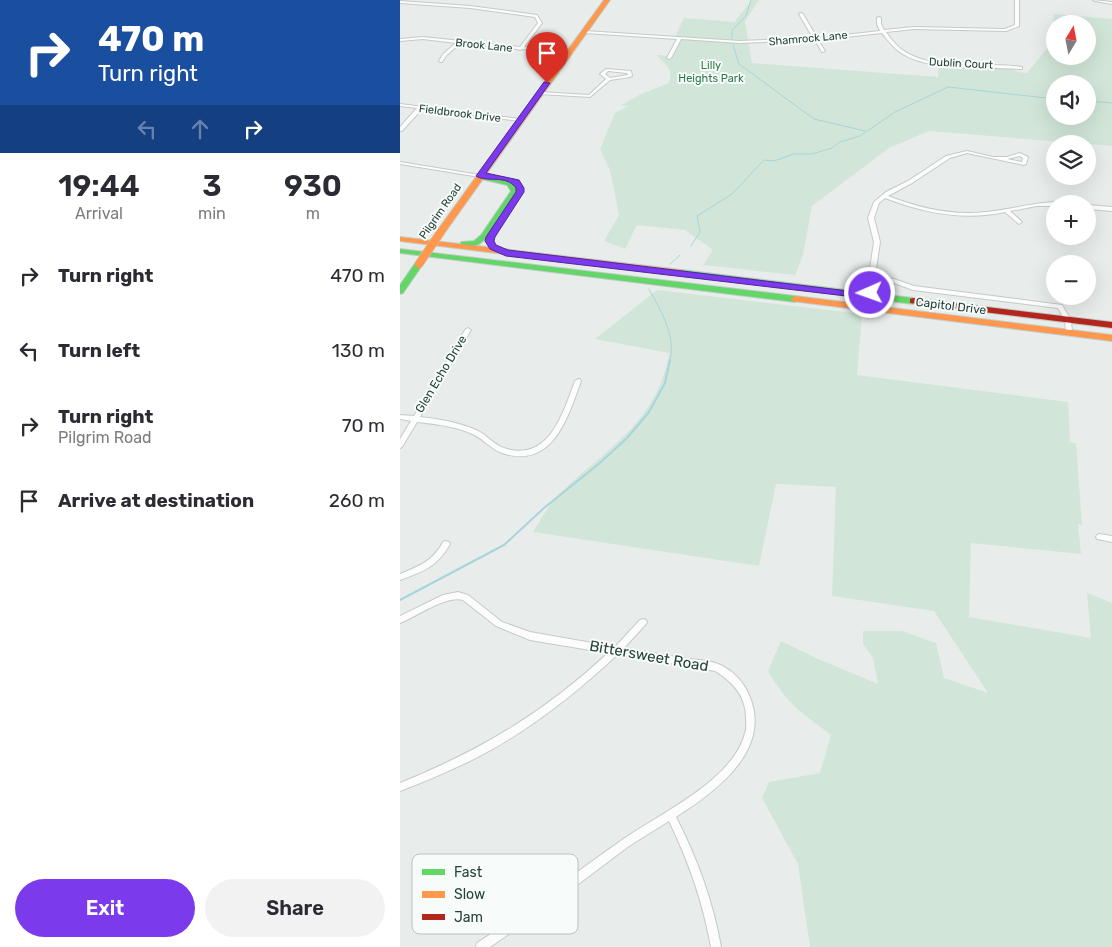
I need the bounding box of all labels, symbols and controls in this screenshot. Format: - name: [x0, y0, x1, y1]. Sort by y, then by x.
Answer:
- north arrow: [1046, 15, 1096, 65]
- map controls: [1046, 15, 1096, 305]
- text: 470 m: [98, 18, 204, 60]
- icon: right: [15, 20, 80, 85]
- street label: Shamrock Lane: [768, 29, 848, 48]
- pin: [526, 32, 568, 83]
- street label: Brook Lane: [455, 36, 513, 55]
- icon: arrive: [533, 39, 561, 67]
- street label: Dublin Court: [929, 55, 994, 72]
- park label: Lilly Heights Park: [678, 59, 744, 85]
- text: Turn right: [98, 60, 198, 87]
- button: sound: [1046, 75, 1096, 125]
- street label: Fieldbrook Drive: [418, 102, 502, 125]
- icon: left: [133, 115, 161, 143]
- icon: ahead: [186, 115, 214, 143]
- icon: right: [239, 115, 267, 143]
- button: layers: [1046, 135, 1096, 185]
- text: 19:44: [58, 168, 140, 204]
- text: 3: [202, 168, 222, 204]
- text: 930: [284, 168, 342, 204]
- street label: Pilgrim Road: [417, 181, 464, 241]
- button: +: [1046, 195, 1096, 245]
- text: Arrival: [75, 204, 123, 223]
- text: min: [198, 204, 226, 223]
- text: m: [306, 204, 320, 223]
- button: −: [1046, 255, 1096, 305]
- icon: right: [15, 262, 43, 290]
- text: Turn right: [58, 264, 153, 287]
- text: 470 m: [330, 264, 385, 287]
- position arrow: [843, 266, 895, 318]
- street label: Capitol Drive: [915, 295, 987, 317]
- street label: Glen Echo Drive: [412, 333, 470, 415]
- icon: left: [15, 337, 43, 365]
- text: Turn left: [58, 339, 140, 362]
- text: 130 m: [332, 339, 385, 362]
- text: Turn right: [58, 405, 153, 428]
- icon: right: [15, 412, 43, 440]
- text: 70 m: [342, 414, 385, 437]
- text: Pilgrim Road: [58, 428, 152, 447]
- icon: arrive: [15, 487, 43, 515]
- text: Arrive at destination: [58, 489, 254, 512]
- text: 260 m: [329, 489, 385, 512]
- street label: Bittersweet Road: [588, 637, 710, 675]
- legend: [412, 854, 578, 934]
- text: Fast: [454, 864, 483, 881]
- button: Exit: [15, 879, 195, 937]
- button: Share: [205, 879, 385, 937]
- text: Slow: [454, 886, 485, 903]
- text: Jam: [454, 909, 483, 926]

